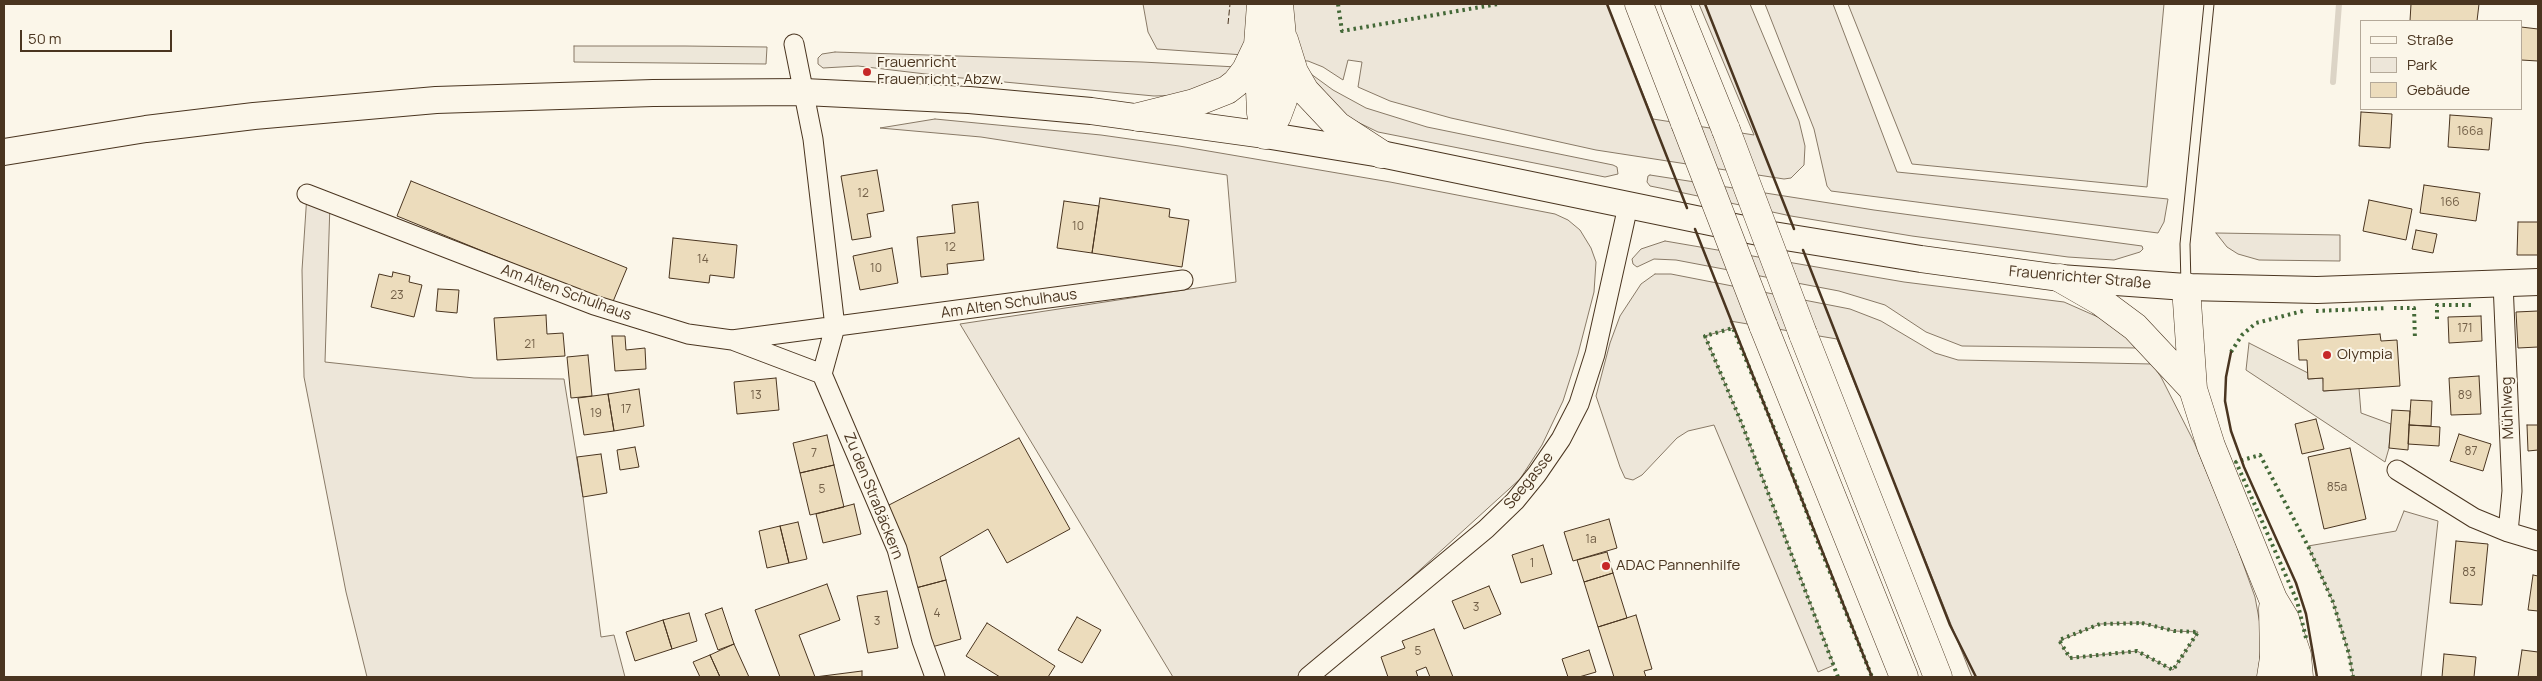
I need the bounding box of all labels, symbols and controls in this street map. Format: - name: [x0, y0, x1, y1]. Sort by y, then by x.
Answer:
- scale bar: [22, 20, 175, 52]
- legend: [2360, 20, 2522, 110]
- text: 50 m: [28, 28, 62, 49]
- text: Straße: [2407, 29, 2453, 50]
- place label: Frauenricht Frauenricht, Abzw.: [877, 54, 1004, 89]
- text: Park: [2407, 54, 2437, 75]
- marker: Frauenricht Frauenricht, Abzw.: [861, 66, 873, 78]
- text: Gebäude: [2407, 79, 2470, 100]
- house number: 166a: [2457, 125, 2483, 139]
- house number: 12: [857, 187, 869, 201]
- house number: 166: [2440, 196, 2460, 210]
- house number: 10: [1072, 220, 1084, 234]
- house number: 12: [944, 241, 956, 255]
- house number: 14: [697, 253, 709, 267]
- street label: Am Alten Schulhaus: [498, 261, 634, 325]
- house number: 10: [870, 262, 882, 276]
- street label: Frauenrichter Straße: [2008, 263, 2152, 293]
- street label: Am Alten Schulhaus: [940, 286, 1078, 322]
- house number: 23: [390, 289, 404, 303]
- house number: 171: [2457, 322, 2473, 336]
- house number: 21: [524, 338, 536, 352]
- place label: Olympia: [2337, 346, 2393, 364]
- marker: Olympia: [2321, 349, 2333, 361]
- street label: Mühlweg: [2498, 376, 2518, 440]
- house number: 13: [750, 389, 762, 403]
- house number: 89: [2458, 389, 2472, 403]
- house number: 17: [621, 403, 631, 417]
- house number: 19: [590, 407, 602, 421]
- street label: Zu den Straßäckern: [839, 430, 907, 562]
- house number: 87: [2465, 445, 2477, 459]
- house number: 7: [811, 447, 817, 461]
- street label: Seegasse: [1500, 449, 1558, 513]
- house number: 85a: [2327, 481, 2347, 495]
- house number: 5: [819, 483, 825, 497]
- house number: 1a: [1585, 533, 1597, 547]
- house number: 1: [1530, 557, 1534, 571]
- place label: ADAC Pannenhilfe: [1616, 557, 1740, 575]
- marker: ADAC Pannenhilfe: [1600, 560, 1612, 572]
- house number: 83: [2462, 566, 2476, 580]
- house number: 3: [1473, 601, 1479, 615]
- house number: 4: [933, 607, 941, 621]
- house number: 3: [874, 615, 880, 629]
- house number: 5: [1415, 645, 1421, 659]

